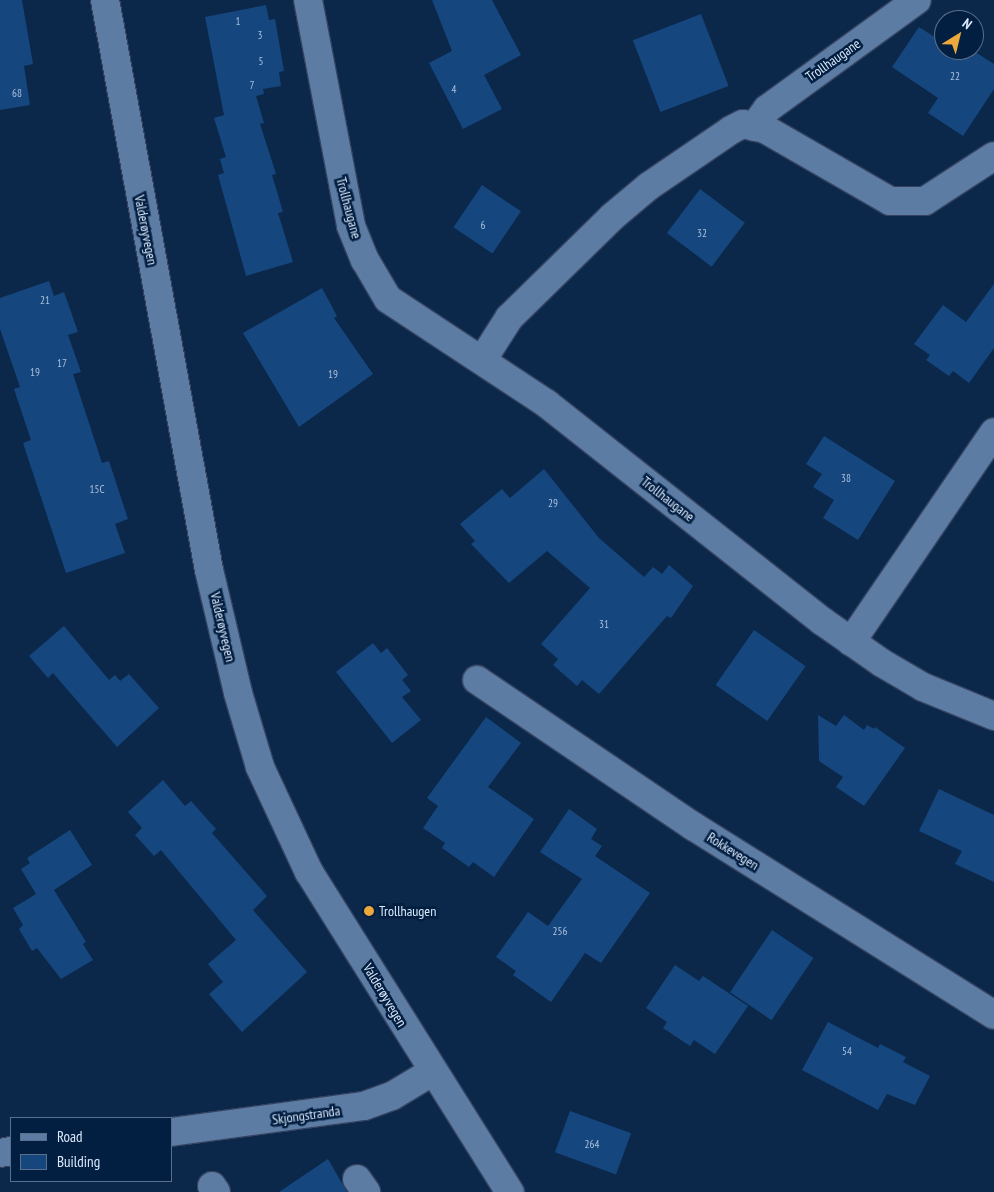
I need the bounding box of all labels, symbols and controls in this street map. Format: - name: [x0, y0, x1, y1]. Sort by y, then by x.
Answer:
- north arrow: [934, 10, 984, 60]
- house number: 1: [236, 14, 240, 28]
- text: N: [959, 14, 976, 33]
- house number: 3: [258, 28, 262, 42]
- street label: Trollhaugane: [802, 35, 864, 85]
- house number: 5: [259, 54, 263, 68]
- house number: 22: [950, 69, 960, 83]
- house number: 7: [250, 78, 254, 92]
- house number: 4: [452, 82, 456, 96]
- house number: 68: [12, 86, 22, 100]
- street label: Trollhaugane: [333, 175, 365, 241]
- street label: Valderøyvegen: [131, 194, 161, 266]
- house number: 6: [481, 218, 485, 232]
- house number: 32: [697, 226, 707, 240]
- house number: 21: [40, 293, 50, 307]
- house number: 17: [57, 356, 67, 370]
- house number: 19: [30, 365, 40, 379]
- house number: 19: [328, 367, 338, 381]
- house number: 38: [841, 471, 851, 485]
- street label: Trollhaugane: [638, 473, 698, 525]
- house number: 15C: [90, 482, 104, 496]
- house number: 29: [548, 496, 558, 510]
- street label: Valderøyvegen: [207, 591, 239, 663]
- house number: 31: [599, 617, 609, 631]
- street label: Rokkevegen: [704, 829, 762, 873]
- place label: Trollhaugen: [379, 903, 436, 919]
- marker: Trollhaugen: [363, 905, 375, 917]
- house number: 256: [553, 924, 567, 938]
- street label: Valderøyvegen: [360, 960, 410, 1030]
- house number: 54: [842, 1044, 852, 1058]
- street label: Skjongstranda: [271, 1102, 341, 1128]
- legend: [10, 1117, 172, 1182]
- text: Road: [57, 1127, 83, 1146]
- house number: 264: [585, 1137, 599, 1151]
- text: Building: [57, 1152, 100, 1171]

